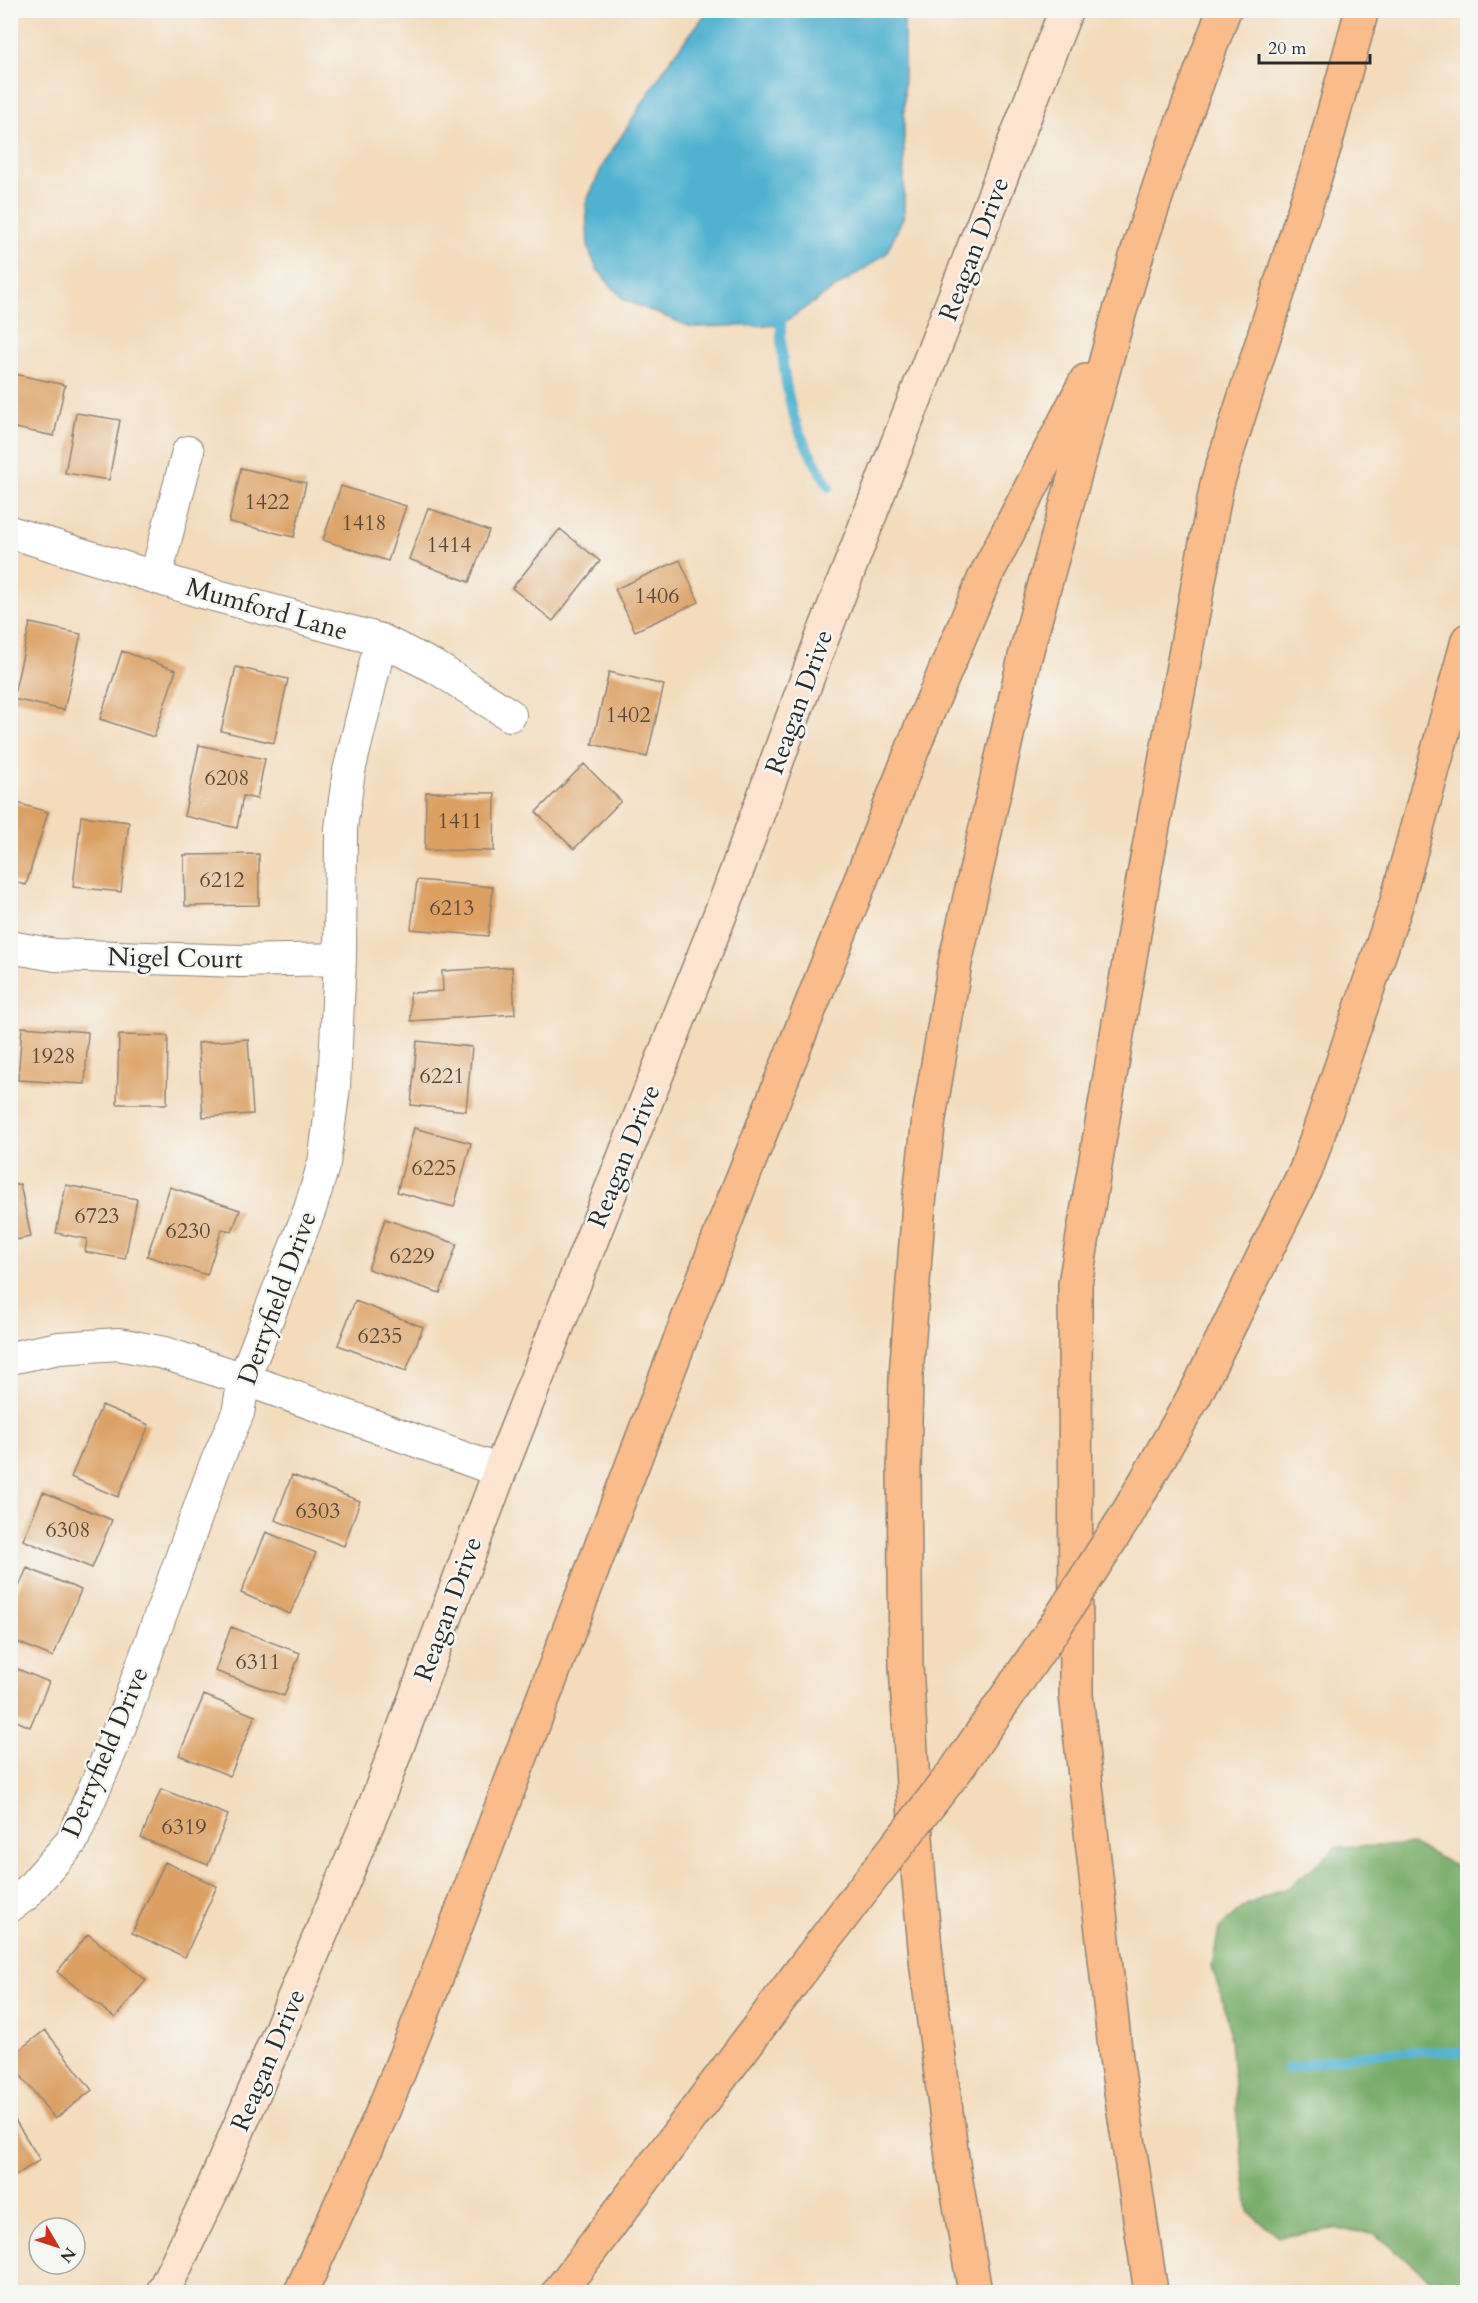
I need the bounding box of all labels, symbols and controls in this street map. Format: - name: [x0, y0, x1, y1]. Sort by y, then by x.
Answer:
- scale bar: [1259, 27, 1370, 65]
- text: 20 m: [1268, 36, 1307, 61]
- street label: Reagan Drive: [931, 172, 1017, 326]
- house number: 1422: [244, 487, 290, 517]
- house number: 1418: [341, 508, 387, 538]
- house number: 1414: [426, 530, 472, 560]
- street label: Mumford Lane: [182, 569, 352, 649]
- house number: 1406: [634, 581, 680, 611]
- street label: Reagan Drive: [757, 625, 841, 779]
- house number: 1402: [605, 700, 651, 730]
- house number: 6208: [204, 763, 250, 793]
- house number: 1411: [437, 806, 483, 836]
- house number: 6212: [199, 865, 245, 895]
- house number: 6213: [429, 893, 475, 923]
- street label: Nigel Court: [107, 939, 243, 977]
- house number: 1928: [30, 1041, 76, 1071]
- house number: 6221: [419, 1061, 465, 1091]
- street label: Reagan Drive: [579, 1079, 669, 1233]
- house number: 6225: [411, 1153, 457, 1183]
- house number: 6723: [74, 1201, 120, 1231]
- street label: Derryfield Drive: [229, 1206, 325, 1390]
- house number: 6230: [165, 1216, 211, 1246]
- house number: 6229: [389, 1241, 435, 1271]
- house number: 6235: [357, 1321, 403, 1351]
- house number: 6303: [295, 1496, 341, 1526]
- house number: 6308: [45, 1515, 91, 1545]
- street label: Reagan Drive: [406, 1532, 490, 1686]
- house number: 6311: [235, 1647, 281, 1677]
- street label: Derryfield Drive: [53, 1661, 157, 1843]
- house number: 6319: [161, 1812, 207, 1842]
- street label: Reagan Drive: [222, 1983, 314, 2137]
- north arrow: [27, 2216, 87, 2276]
- text: N: [55, 2242, 81, 2267]

